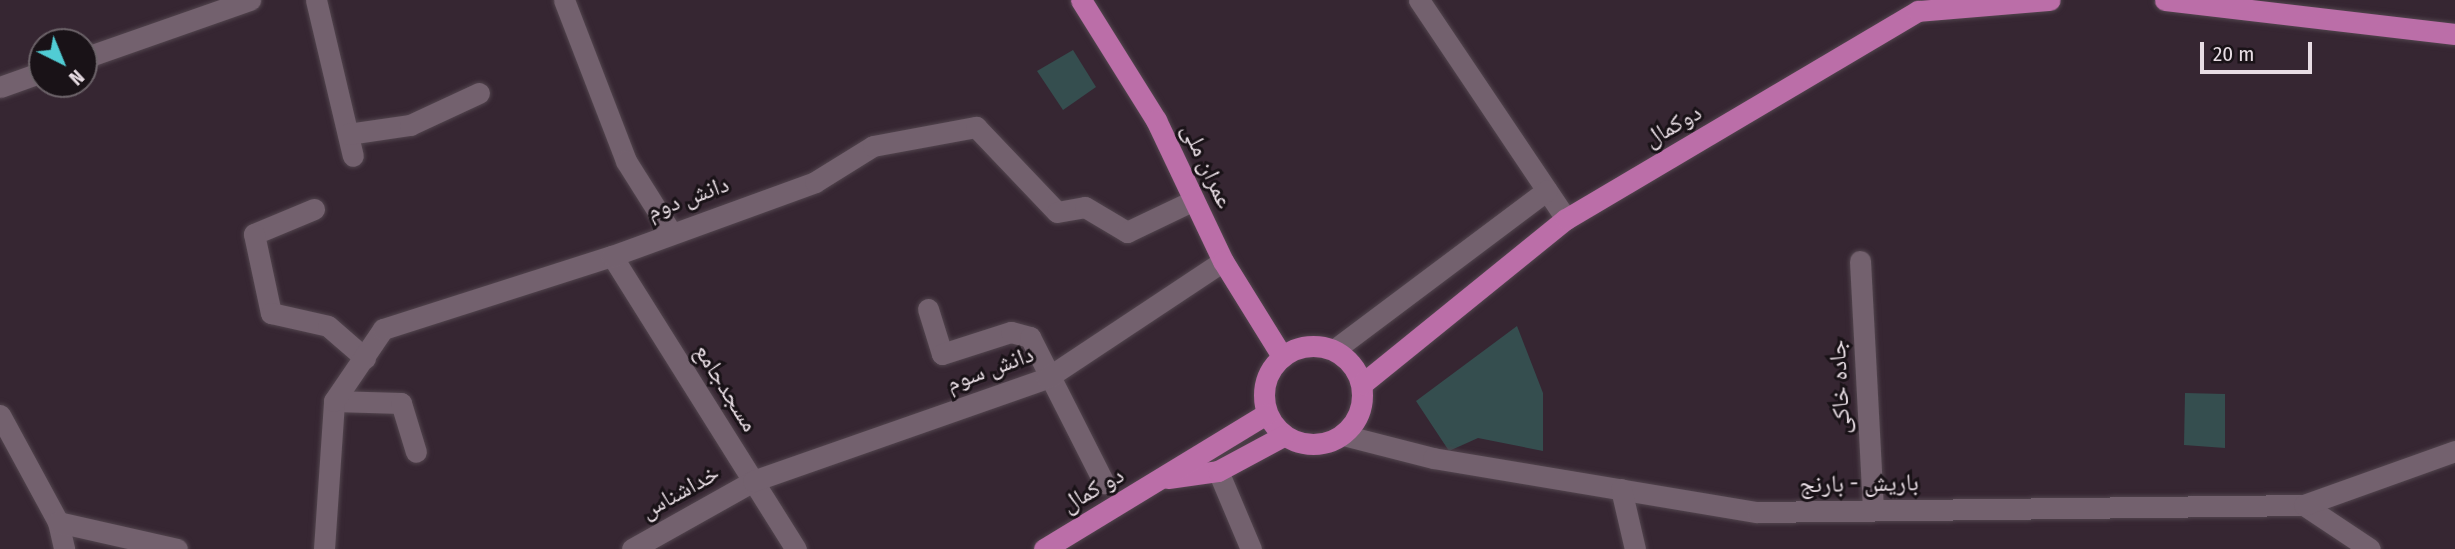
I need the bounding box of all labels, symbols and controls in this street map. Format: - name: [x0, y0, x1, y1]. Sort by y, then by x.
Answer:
- north arrow: [28, 28, 98, 98]
- scale bar: [2203, 28, 2315, 72]
- text: 20 m: [2213, 41, 2254, 67]
- text: N: [64, 65, 88, 90]
- street label: دوکمال: [1639, 98, 1707, 154]
- street label: عمران ملی: [1175, 119, 1239, 213]
- street label: دانش دوم: [643, 170, 733, 226]
- street label: مسجدجامع: [688, 339, 764, 437]
- street label: جاده خاکی: [1823, 339, 1857, 435]
- street label: دانش سوم: [942, 340, 1038, 398]
- street label: خداشناس: [636, 459, 724, 525]
- street label: دو کمال: [1057, 461, 1129, 519]
- street label: باریش - بارنج: [1799, 469, 1919, 499]

